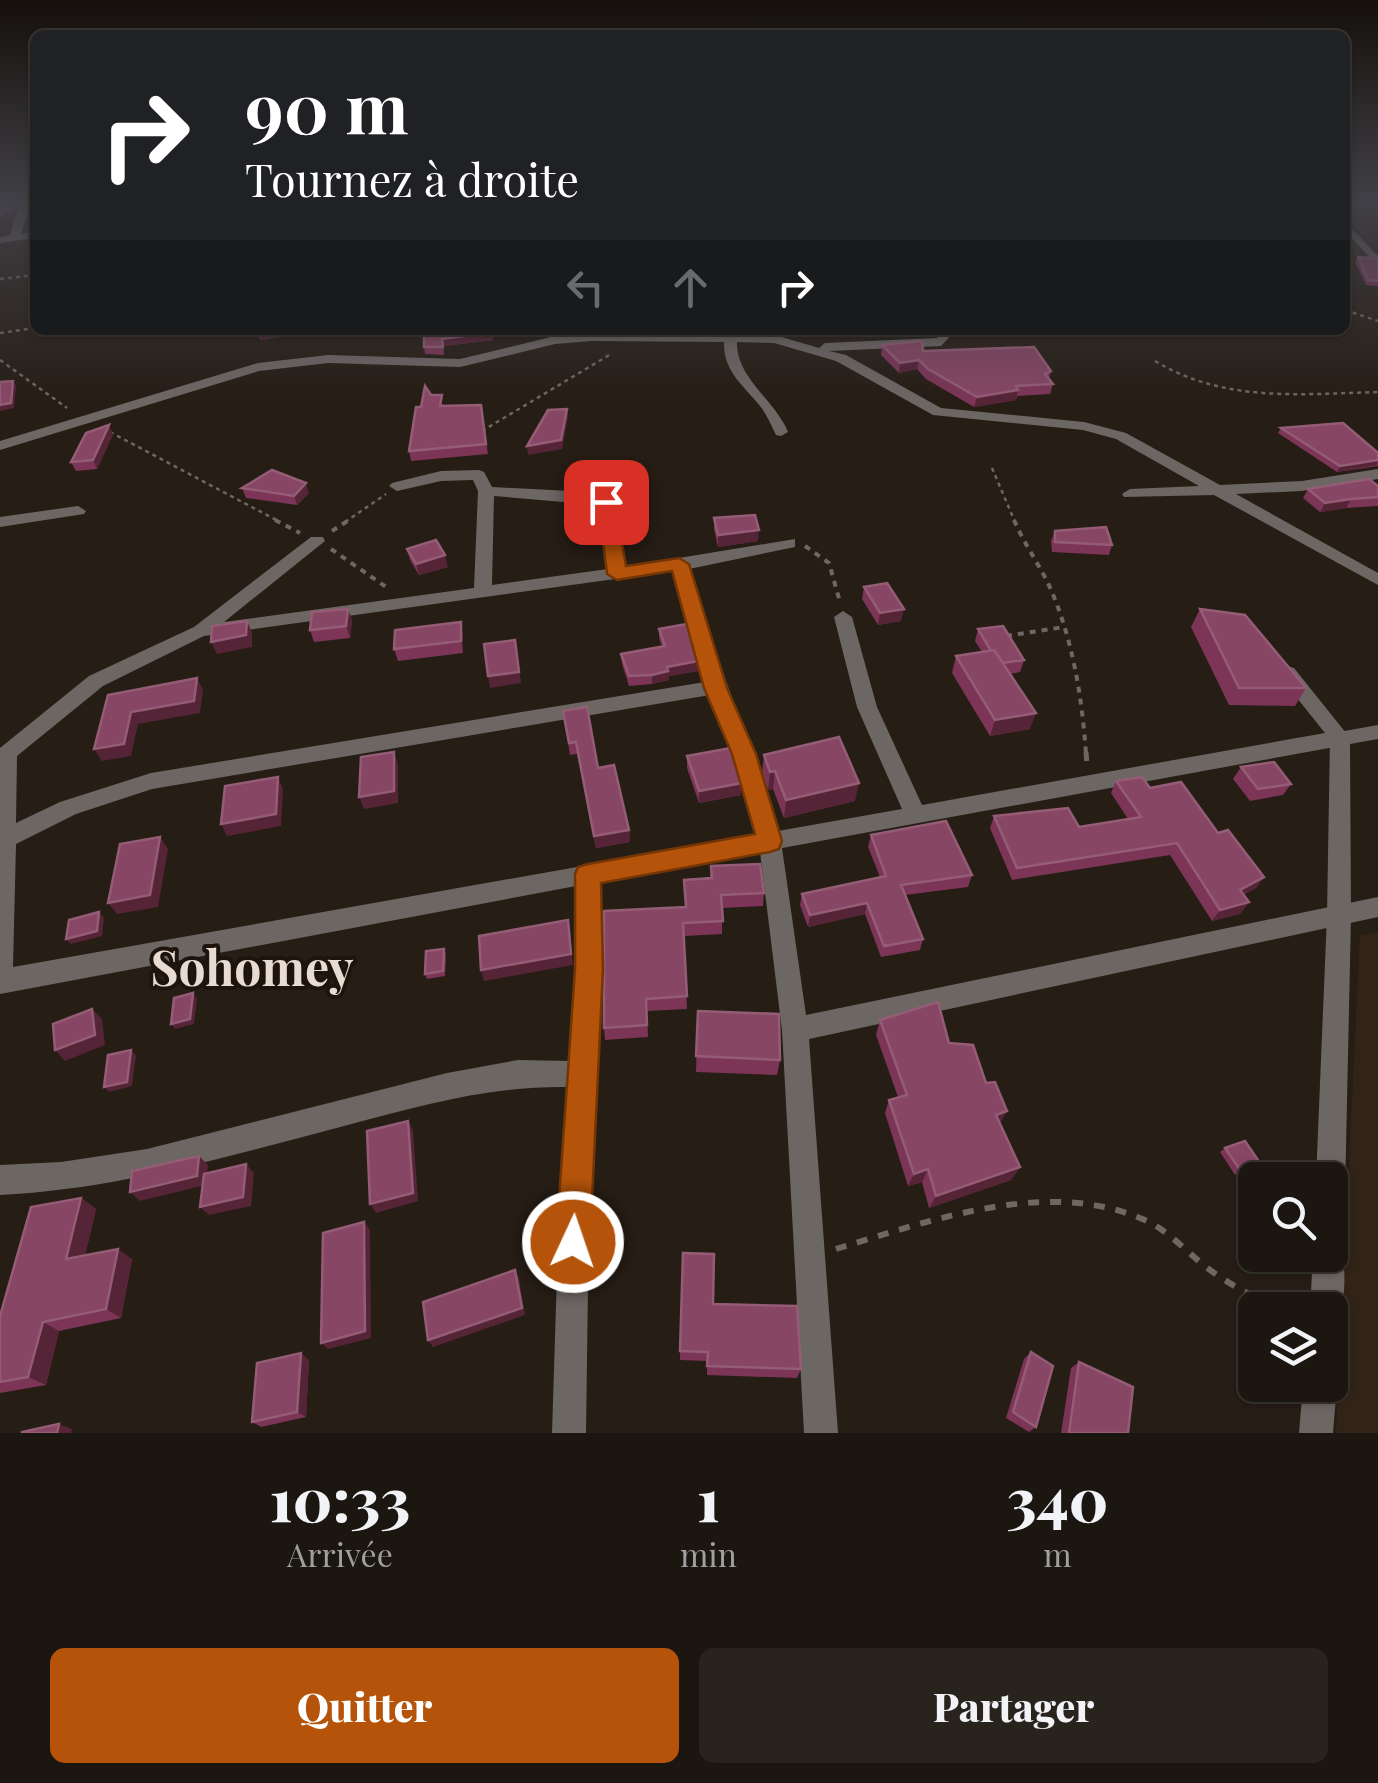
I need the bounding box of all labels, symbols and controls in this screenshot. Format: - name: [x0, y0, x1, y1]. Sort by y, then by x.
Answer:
- text: 90 m: [245, 58, 409, 152]
- icon: right: [80, 70, 210, 200]
- text: Tournez à droite: [245, 148, 579, 208]
- icon: left: [558, 260, 613, 315]
- icon: ahead: [663, 260, 718, 315]
- icon: right: [768, 260, 823, 315]
- pin: [564, 460, 649, 545]
- icon: arrive: [579, 475, 634, 530]
- district label: Sohomey: [151, 934, 354, 998]
- map controls: [1238, 1162, 1348, 1402]
- button: search: [1238, 1162, 1348, 1272]
- position arrow: [521, 1190, 625, 1294]
- button: layers: [1238, 1292, 1348, 1402]
- text: 10:33: [270, 1457, 410, 1537]
- text: 1: [697, 1457, 720, 1537]
- text: 340: [1006, 1457, 1108, 1537]
- text: Arrivée: [287, 1532, 393, 1575]
- text: min: [680, 1532, 737, 1575]
- text: m: [1043, 1532, 1072, 1575]
- button: Quitter: [50, 1648, 679, 1763]
- button: Partager: [699, 1648, 1328, 1763]

